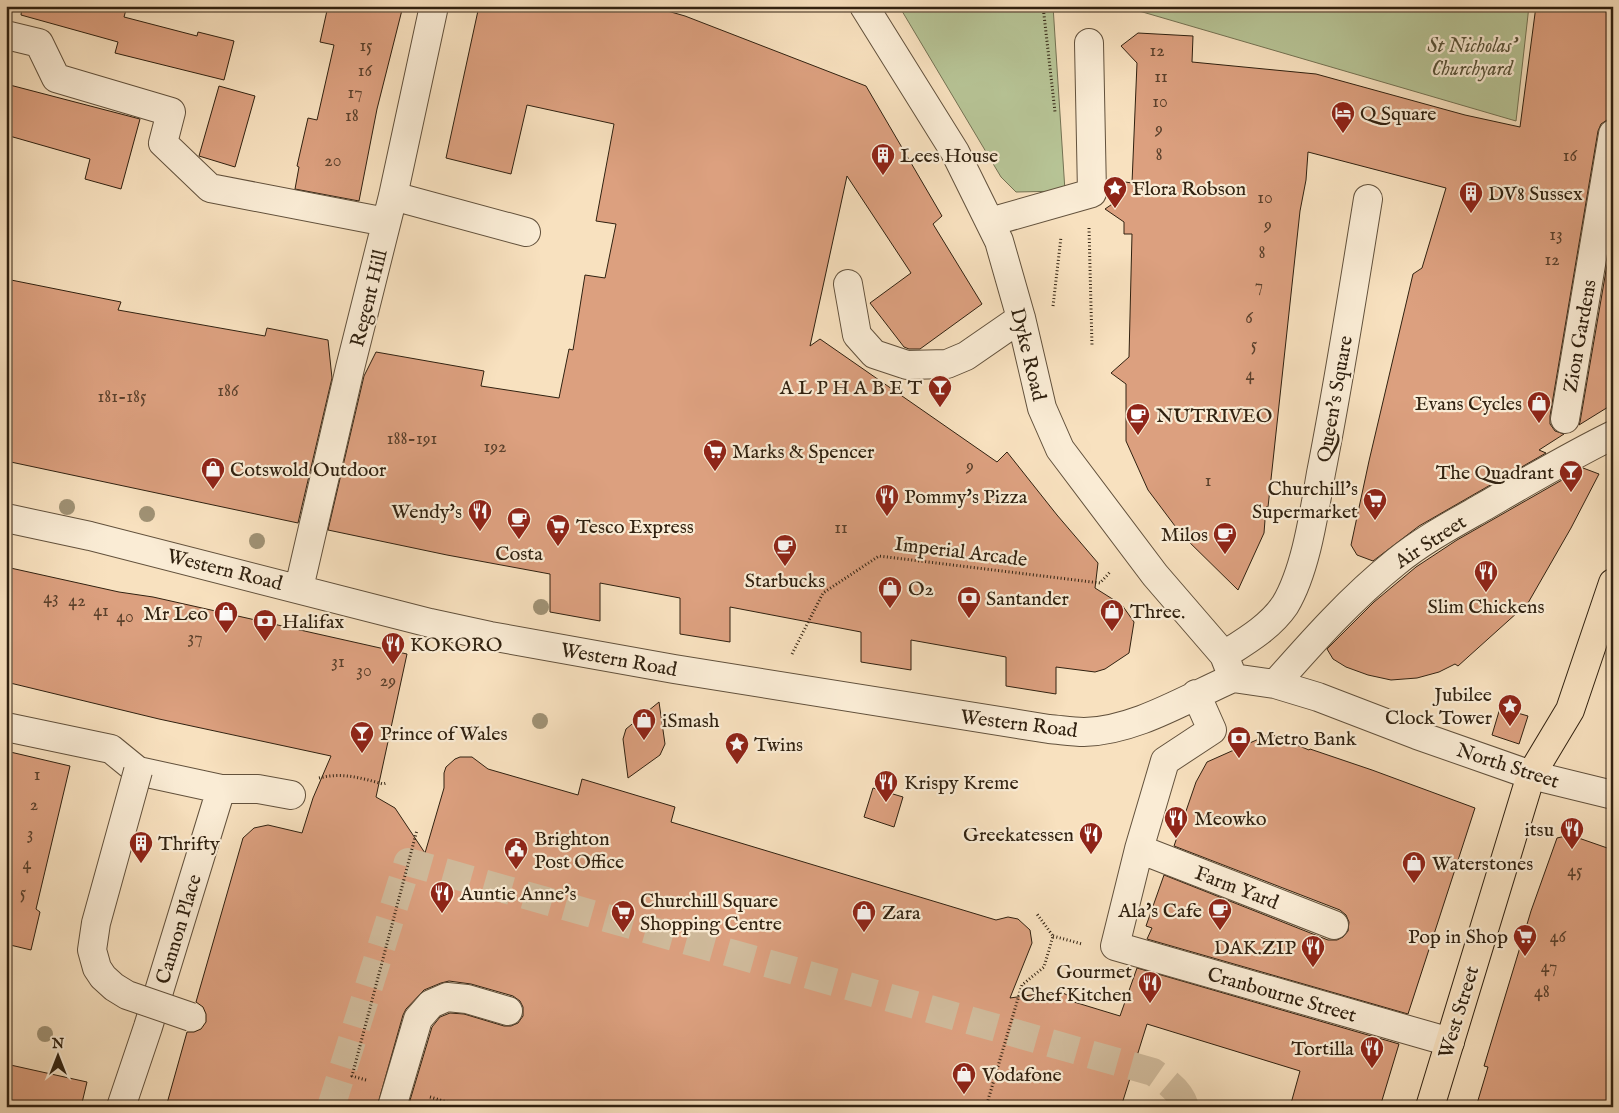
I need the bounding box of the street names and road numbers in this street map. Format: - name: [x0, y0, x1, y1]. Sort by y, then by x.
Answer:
- street label: Regent Hill: [345, 246, 394, 350]
- street label: Zion Gardens: [1558, 278, 1603, 395]
- street label: Dyke Road: [1004, 305, 1051, 404]
- street label: Queen's Square: [1312, 334, 1359, 465]
- street label: Air Street: [1390, 510, 1471, 575]
- street label: Imperial Arcade: [893, 532, 1028, 573]
- street label: Western Road: [164, 544, 285, 597]
- street label: Western Road: [559, 638, 679, 683]
- street label: Western Road: [959, 705, 1079, 744]
- street label: North Street: [1453, 738, 1562, 795]
- street label: Farm Yard: [1191, 861, 1282, 916]
- street label: Cannon Place: [151, 872, 208, 987]
- street label: Cranbourne Street: [1204, 962, 1359, 1029]
- street label: West Street: [1434, 963, 1485, 1062]

